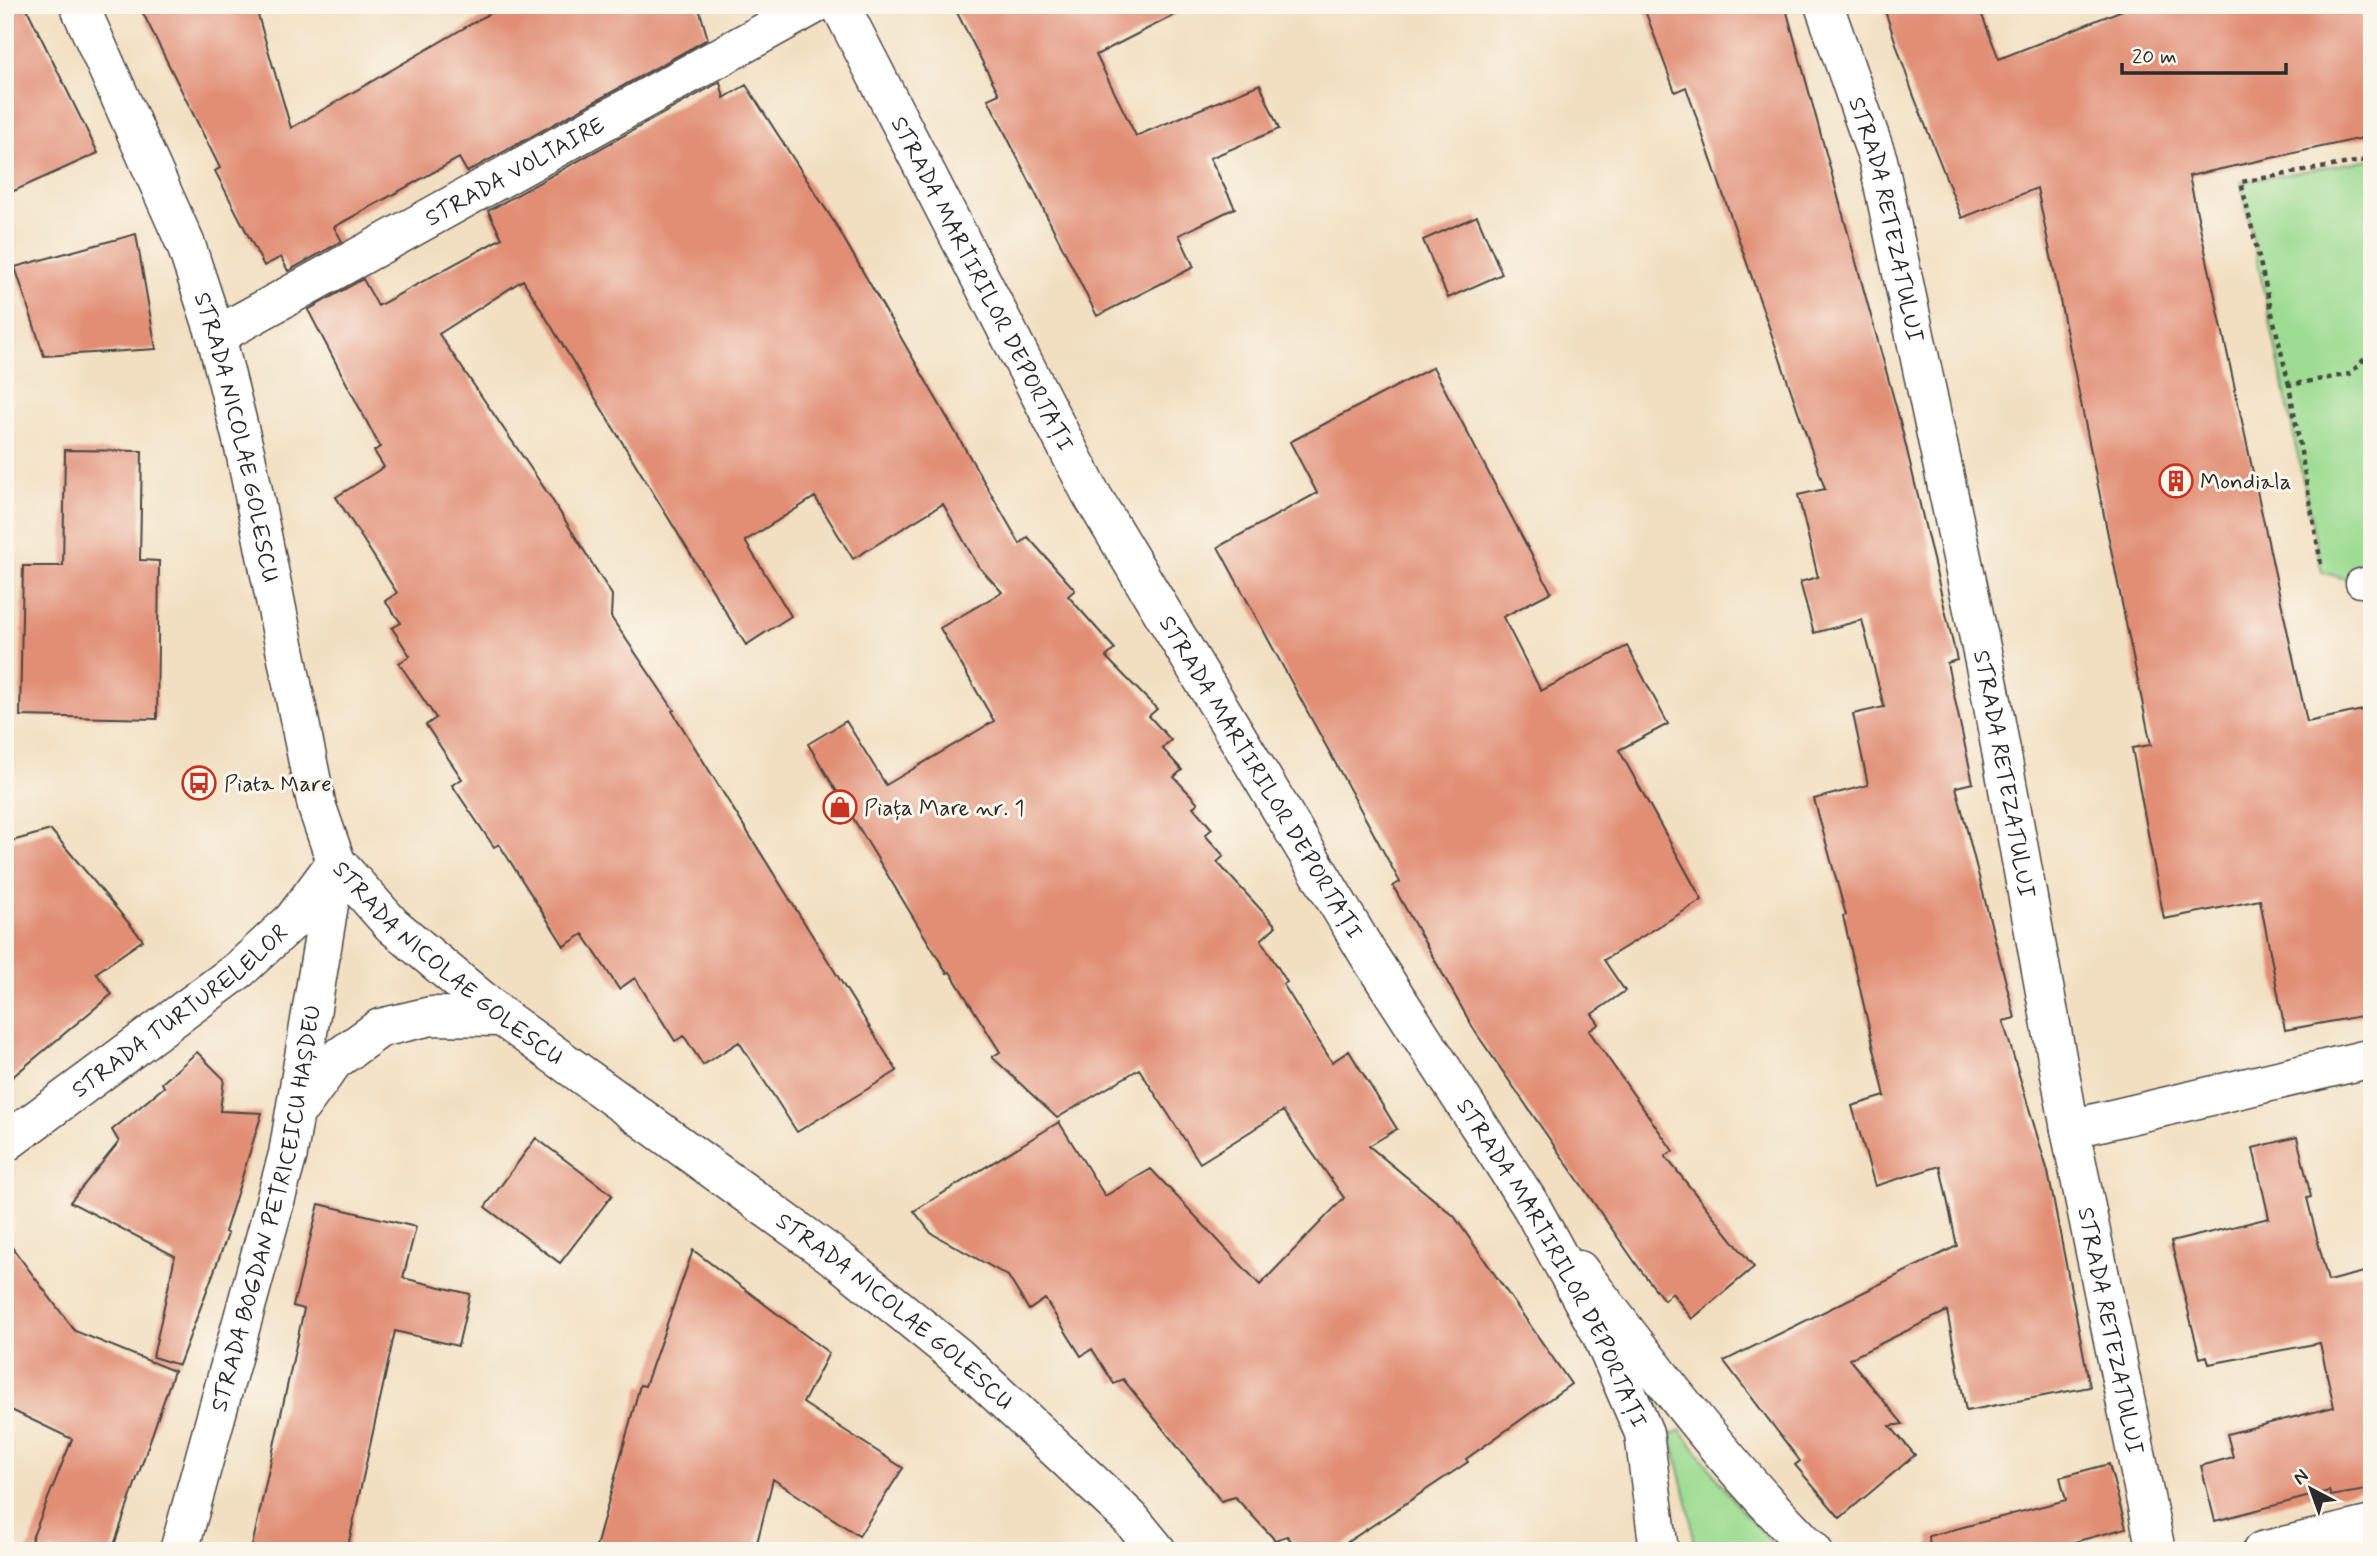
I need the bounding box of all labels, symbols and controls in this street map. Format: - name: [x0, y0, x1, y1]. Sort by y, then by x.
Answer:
- scale bar: [2122, 32, 2286, 76]
- text: 20 m: [2132, 43, 2177, 71]
- street label: STRADA RETEZATULUI: [1840, 93, 1929, 345]
- street label: STRADA VOLTAIRE: [420, 111, 610, 234]
- street label: STRADA MARTIRILOR DEPORTAȚI: [883, 112, 1080, 457]
- street label: STRADA NICOLAE GOLESCU: [186, 289, 284, 585]
- building icon: Mondiala: [2157, 462, 2195, 500]
- place label: Mondiala: [2200, 468, 2292, 498]
- street label: STRADA MARTIRILOR DEPORTAȚI: [1151, 611, 1369, 945]
- street label: STRADA RETEZATULUI: [1965, 648, 2041, 901]
- bus stop icon: Piata Mare: [180, 764, 218, 802]
- place label: Piata Mare: [224, 770, 332, 800]
- shop icon: Piața Mare nr. 1: [821, 788, 859, 826]
- place label: Piața Mare nr. 1: [864, 794, 1025, 824]
- street label: STRADA NICOLAE GOLESCU: [325, 855, 568, 1073]
- street label: STRADA TURTURELELOR: [66, 919, 295, 1106]
- street label: STRADA BOGDAN PETRICEICU HAȘDEU: [205, 1003, 329, 1415]
- street label: STRADA MARTIRILOR DEPORTAȚI: [1448, 1093, 1653, 1433]
- street label: STRADA RETEZATULUI: [2069, 1205, 2149, 1457]
- street label: STRADA NICOLAE GOLESCU: [769, 1207, 1018, 1418]
- north arrow: [2276, 1454, 2346, 1524]
- text: N: [2288, 1464, 2314, 1491]

